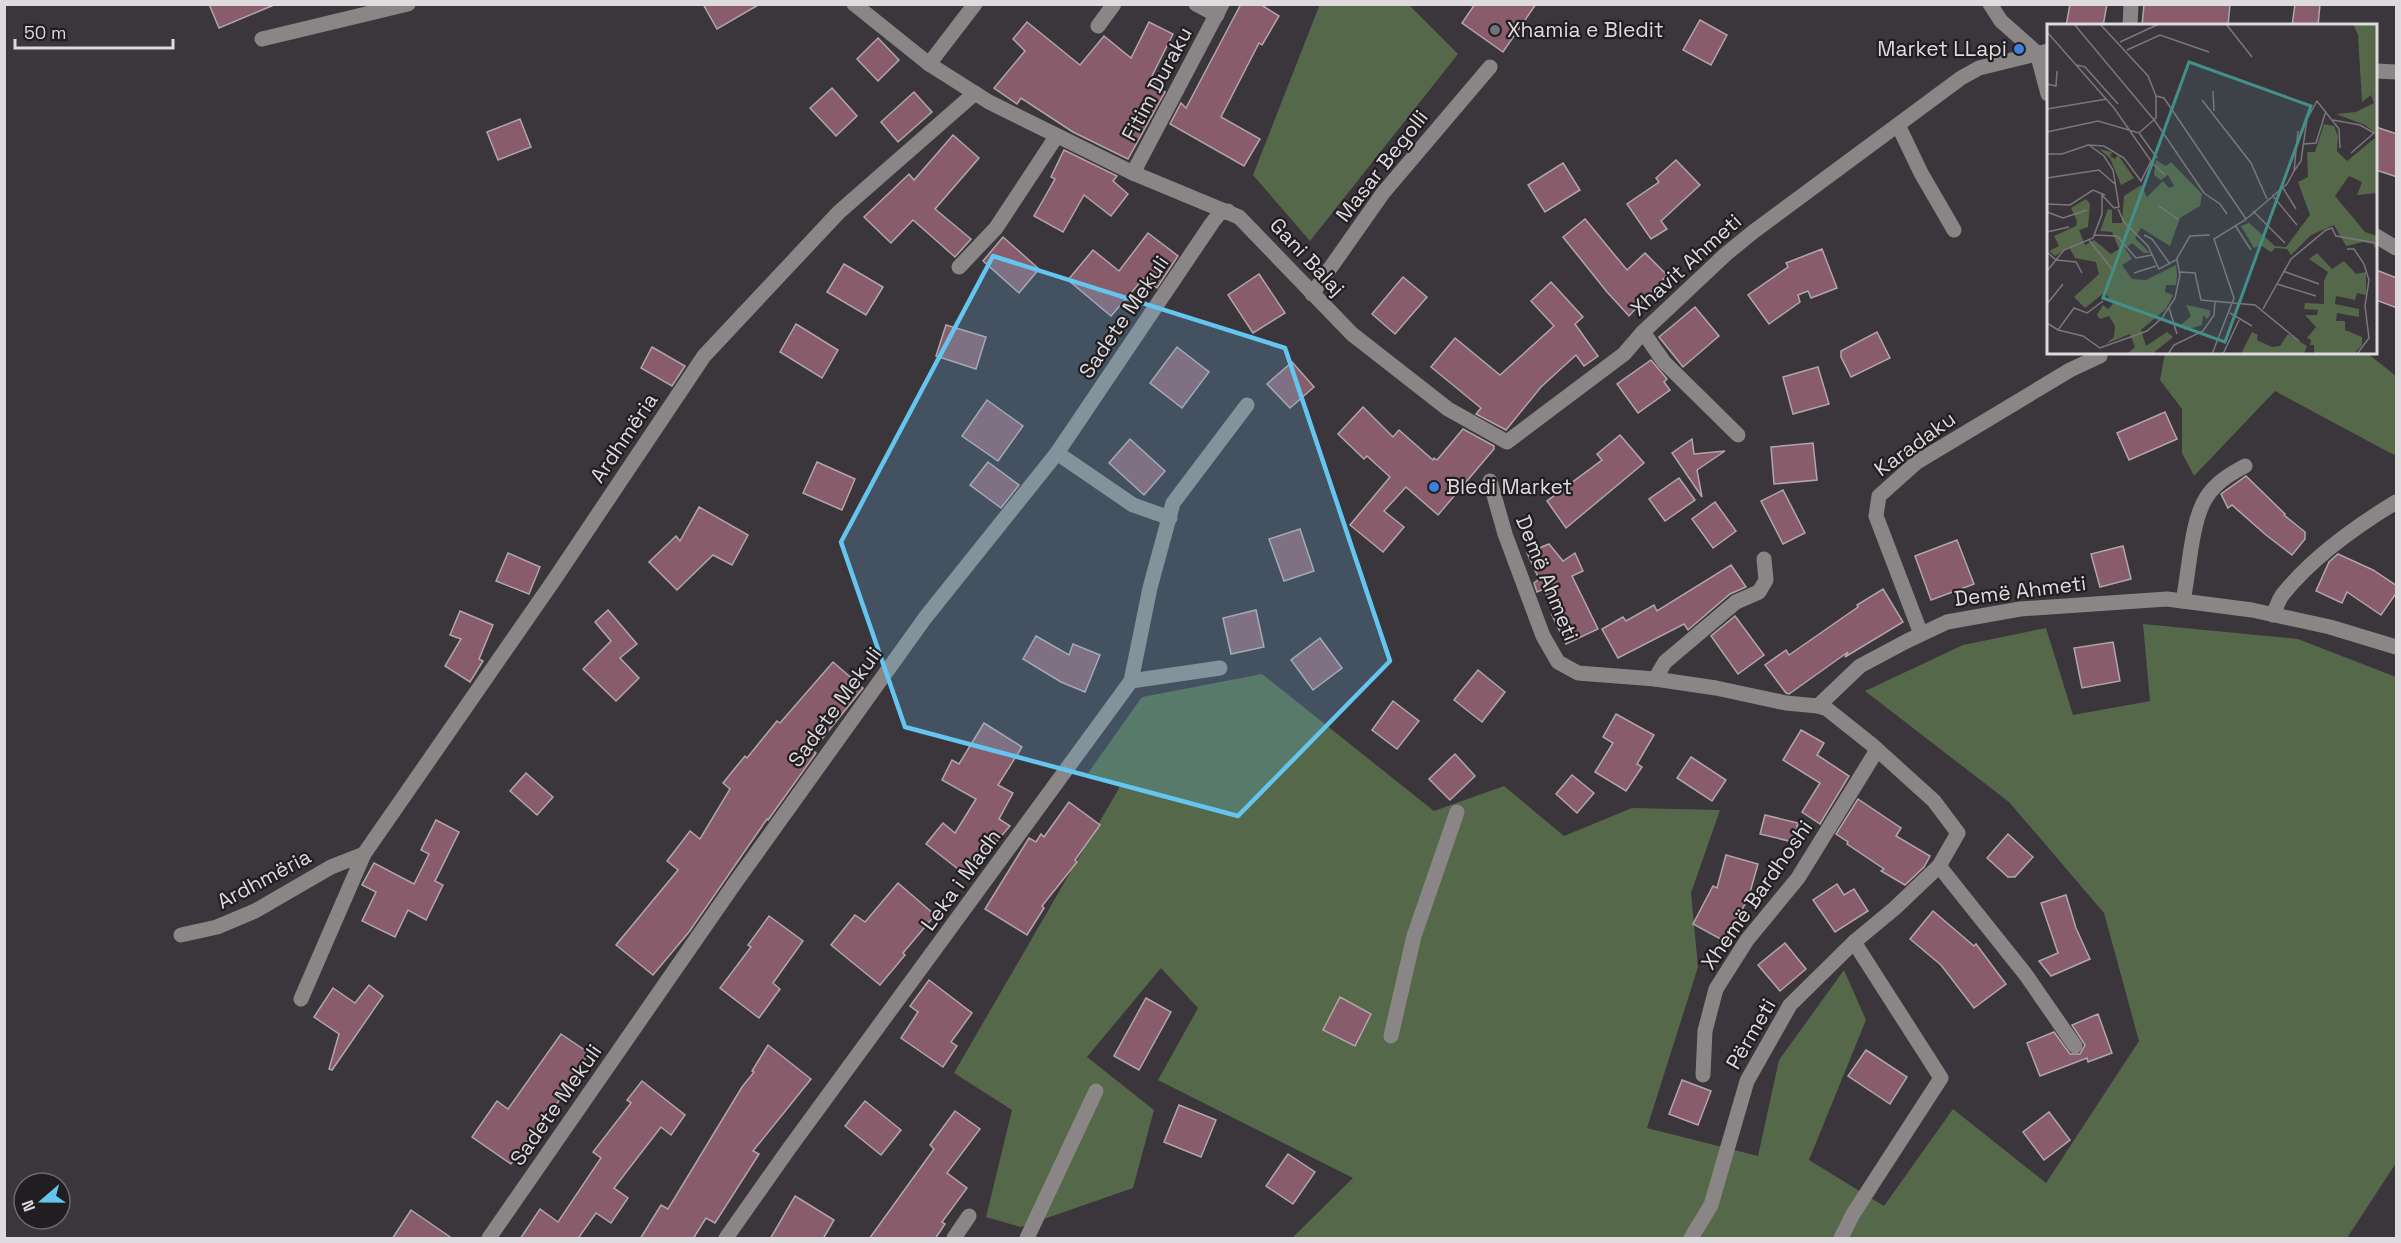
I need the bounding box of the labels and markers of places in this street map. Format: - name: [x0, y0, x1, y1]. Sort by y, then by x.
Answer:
- place label: Xhamia e Bledit: [1507, 16, 1664, 43]
- marker: Xhamia e Bledit: [1488, 23, 1502, 37]
- place label: Market LLapi: [1877, 35, 2007, 62]
- marker: Market LLapi: [2012, 42, 2026, 56]
- place label: Bledi Market: [1446, 473, 1572, 500]
- marker: Bledi Market: [1427, 480, 1441, 494]

